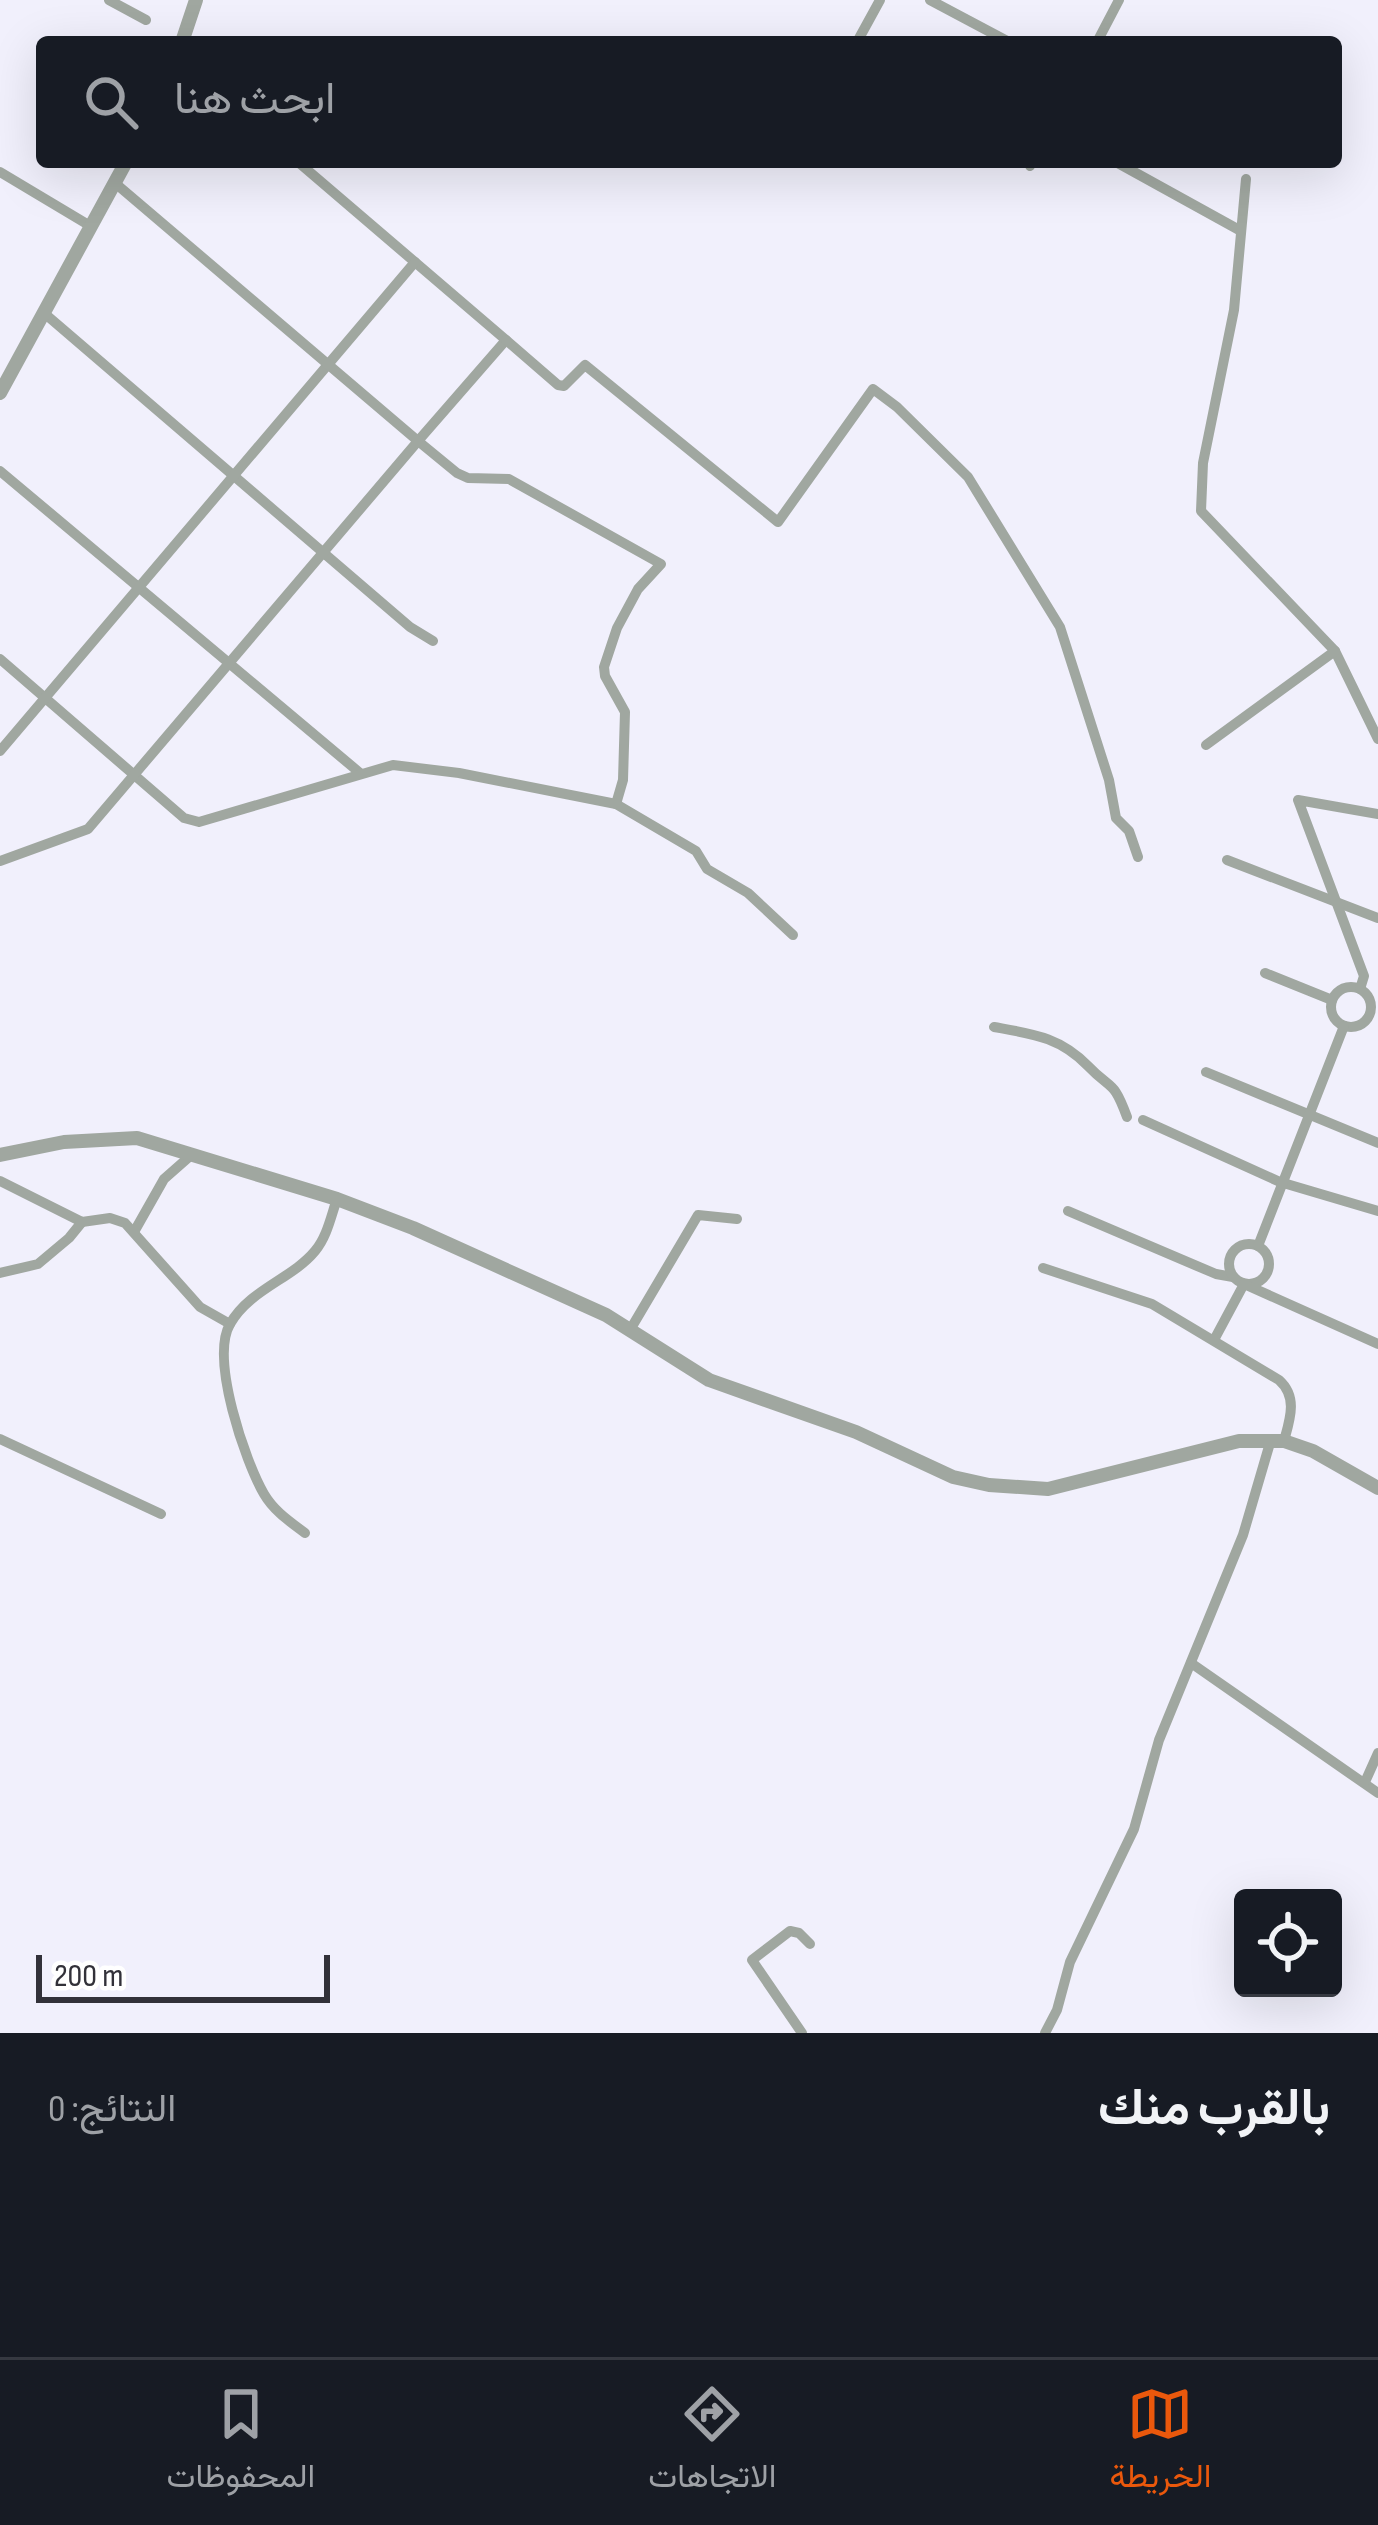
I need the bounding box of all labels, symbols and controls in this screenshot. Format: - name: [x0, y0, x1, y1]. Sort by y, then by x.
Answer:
- search box: [36, 36, 1342, 168]
- icon: search: [78, 69, 144, 135]
- text: ابحث هنا: [174, 72, 336, 127]
- map controls: [1234, 1889, 1342, 1997]
- button: locate: [1234, 1889, 1342, 1997]
- scale bar: [36, 1949, 330, 2002]
- text: 200 m: [54, 1956, 123, 1996]
- text: بالقرب منك: [1098, 2078, 1330, 2139]
- text: النتائج: 0: [48, 2086, 176, 2133]
- tab: المحفوظات: [167, 2381, 315, 2505]
- tab: الاتجاهات: [648, 2381, 776, 2505]
- tab: الخريطة: [1109, 2381, 1211, 2505]

